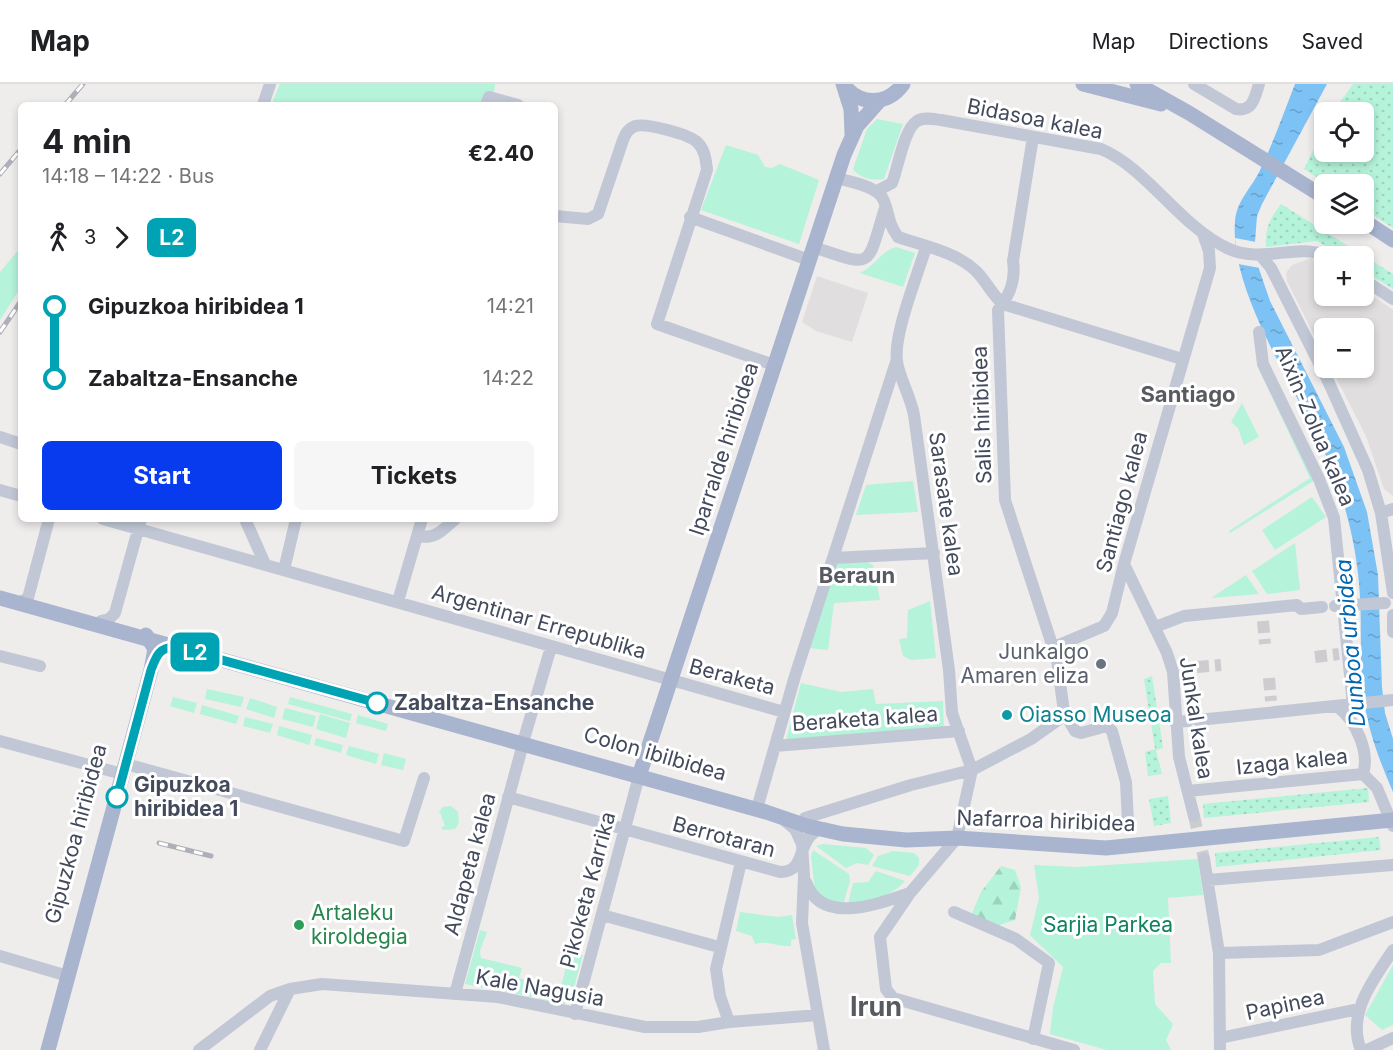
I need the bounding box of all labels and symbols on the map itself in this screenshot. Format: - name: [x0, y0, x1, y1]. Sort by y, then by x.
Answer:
- street label: Bidasoa kalea: [965, 93, 1105, 144]
- street label: Aixin-Zolua kalea: [1270, 342, 1361, 510]
- street label: Salis hiribidea: [967, 345, 996, 485]
- street label: Iparralde hiribidea: [684, 359, 763, 538]
- district label: Santiago: [1140, 381, 1236, 407]
- street label: Santiago kalea: [1091, 428, 1152, 575]
- street label: Sarasate kalea: [924, 430, 969, 578]
- water label: Dunboa urbidea: [1330, 558, 1370, 728]
- district label: Beraun: [819, 562, 895, 588]
- street label: Argentinar Errepublika: [429, 579, 649, 664]
- line badge: L2: [168, 632, 222, 672]
- place label: Junkalgo Amaren eliza: [960, 639, 1089, 688]
- street label: Beraketa: [687, 653, 778, 700]
- street label: Junkal kalea: [1174, 655, 1219, 781]
- marker: Junkalgo Amaren eliza: [1094, 657, 1108, 671]
- place label: Zabaltza-Ensanche: [394, 690, 594, 715]
- marker: Zabaltza-Ensanche: [366, 692, 388, 714]
- street label: Beraketa kalea: [791, 701, 939, 736]
- place label: Oiasso Museoa: [1019, 702, 1172, 727]
- marker: Oiasso Museoa: [1000, 708, 1014, 722]
- street label: Colon ibilbidea: [581, 721, 729, 786]
- street label: Gipuzkoa hiribidea: [39, 741, 112, 926]
- street label: Izaga kalea: [1235, 743, 1349, 780]
- place label: Gipuzkoa hiribidea 1: [134, 772, 238, 821]
- marker: Gipuzkoa hiribidea 1: [106, 786, 128, 808]
- street label: Aldapeta kalea: [438, 790, 501, 938]
- street label: Nafarroa hiribidea: [956, 805, 1136, 836]
- street label: Pikoketa Karrika: [555, 809, 620, 971]
- street label: Berrotaran: [670, 811, 778, 862]
- place label: Artaleku kiroldegia: [311, 900, 408, 949]
- park label: Sarjia Parkea: [1043, 912, 1173, 937]
- marker: Artaleku kiroldegia: [292, 918, 306, 932]
- street label: Kale Nagusia: [474, 964, 606, 1011]
- street label: Papinea: [1243, 984, 1327, 1025]
- district label: Irun: [850, 990, 902, 1023]

